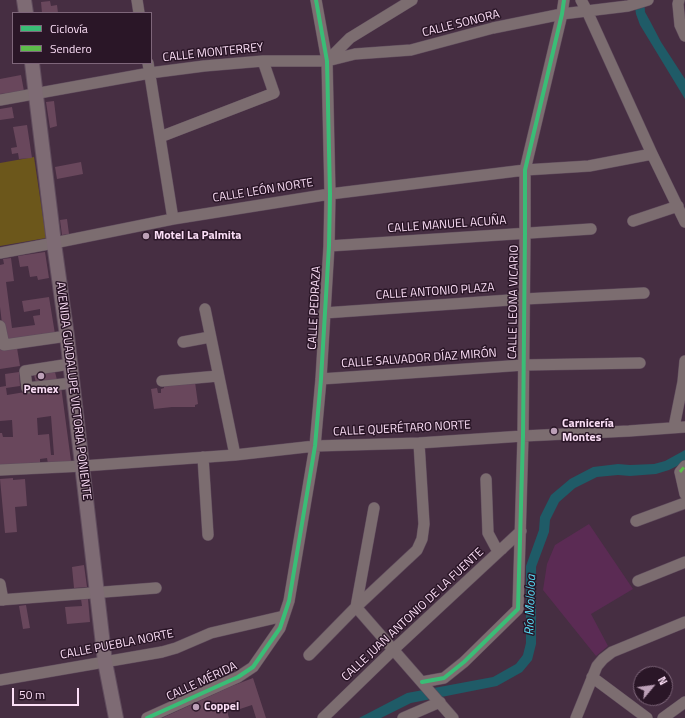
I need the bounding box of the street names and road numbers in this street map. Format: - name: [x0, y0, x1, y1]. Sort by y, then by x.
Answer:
- street label: CALLE SONORA: [421, 7, 501, 41]
- street label: CALLE MONTERREY: [162, 41, 264, 65]
- street label: CALLE LEÓN NORTE: [212, 176, 314, 206]
- street label: CALLE MANUEL ACUÑA: [387, 214, 507, 236]
- street label: CALLE LEONA VICARIO: [506, 245, 522, 359]
- street label: CALLE PEDRAZA: [306, 266, 324, 350]
- street label: AVENIDA GUADALUPE VICTORIA PONIENTE: [52, 281, 94, 501]
- street label: CALLE ANTONIO PLAZA: [375, 281, 495, 303]
- street label: CALLE SALVADOR DÍAZ MIRÓN: [341, 346, 497, 372]
- street label: CALLE QUERÉTARO NORTE: [333, 418, 471, 440]
- street label: CALLE JUAN ANTONIO DE LA FUENTE: [339, 545, 487, 685]
- street label: CALLE PUEBLA NORTE: [59, 627, 175, 663]
- street label: CALLE MÉRIDA: [164, 659, 240, 705]

